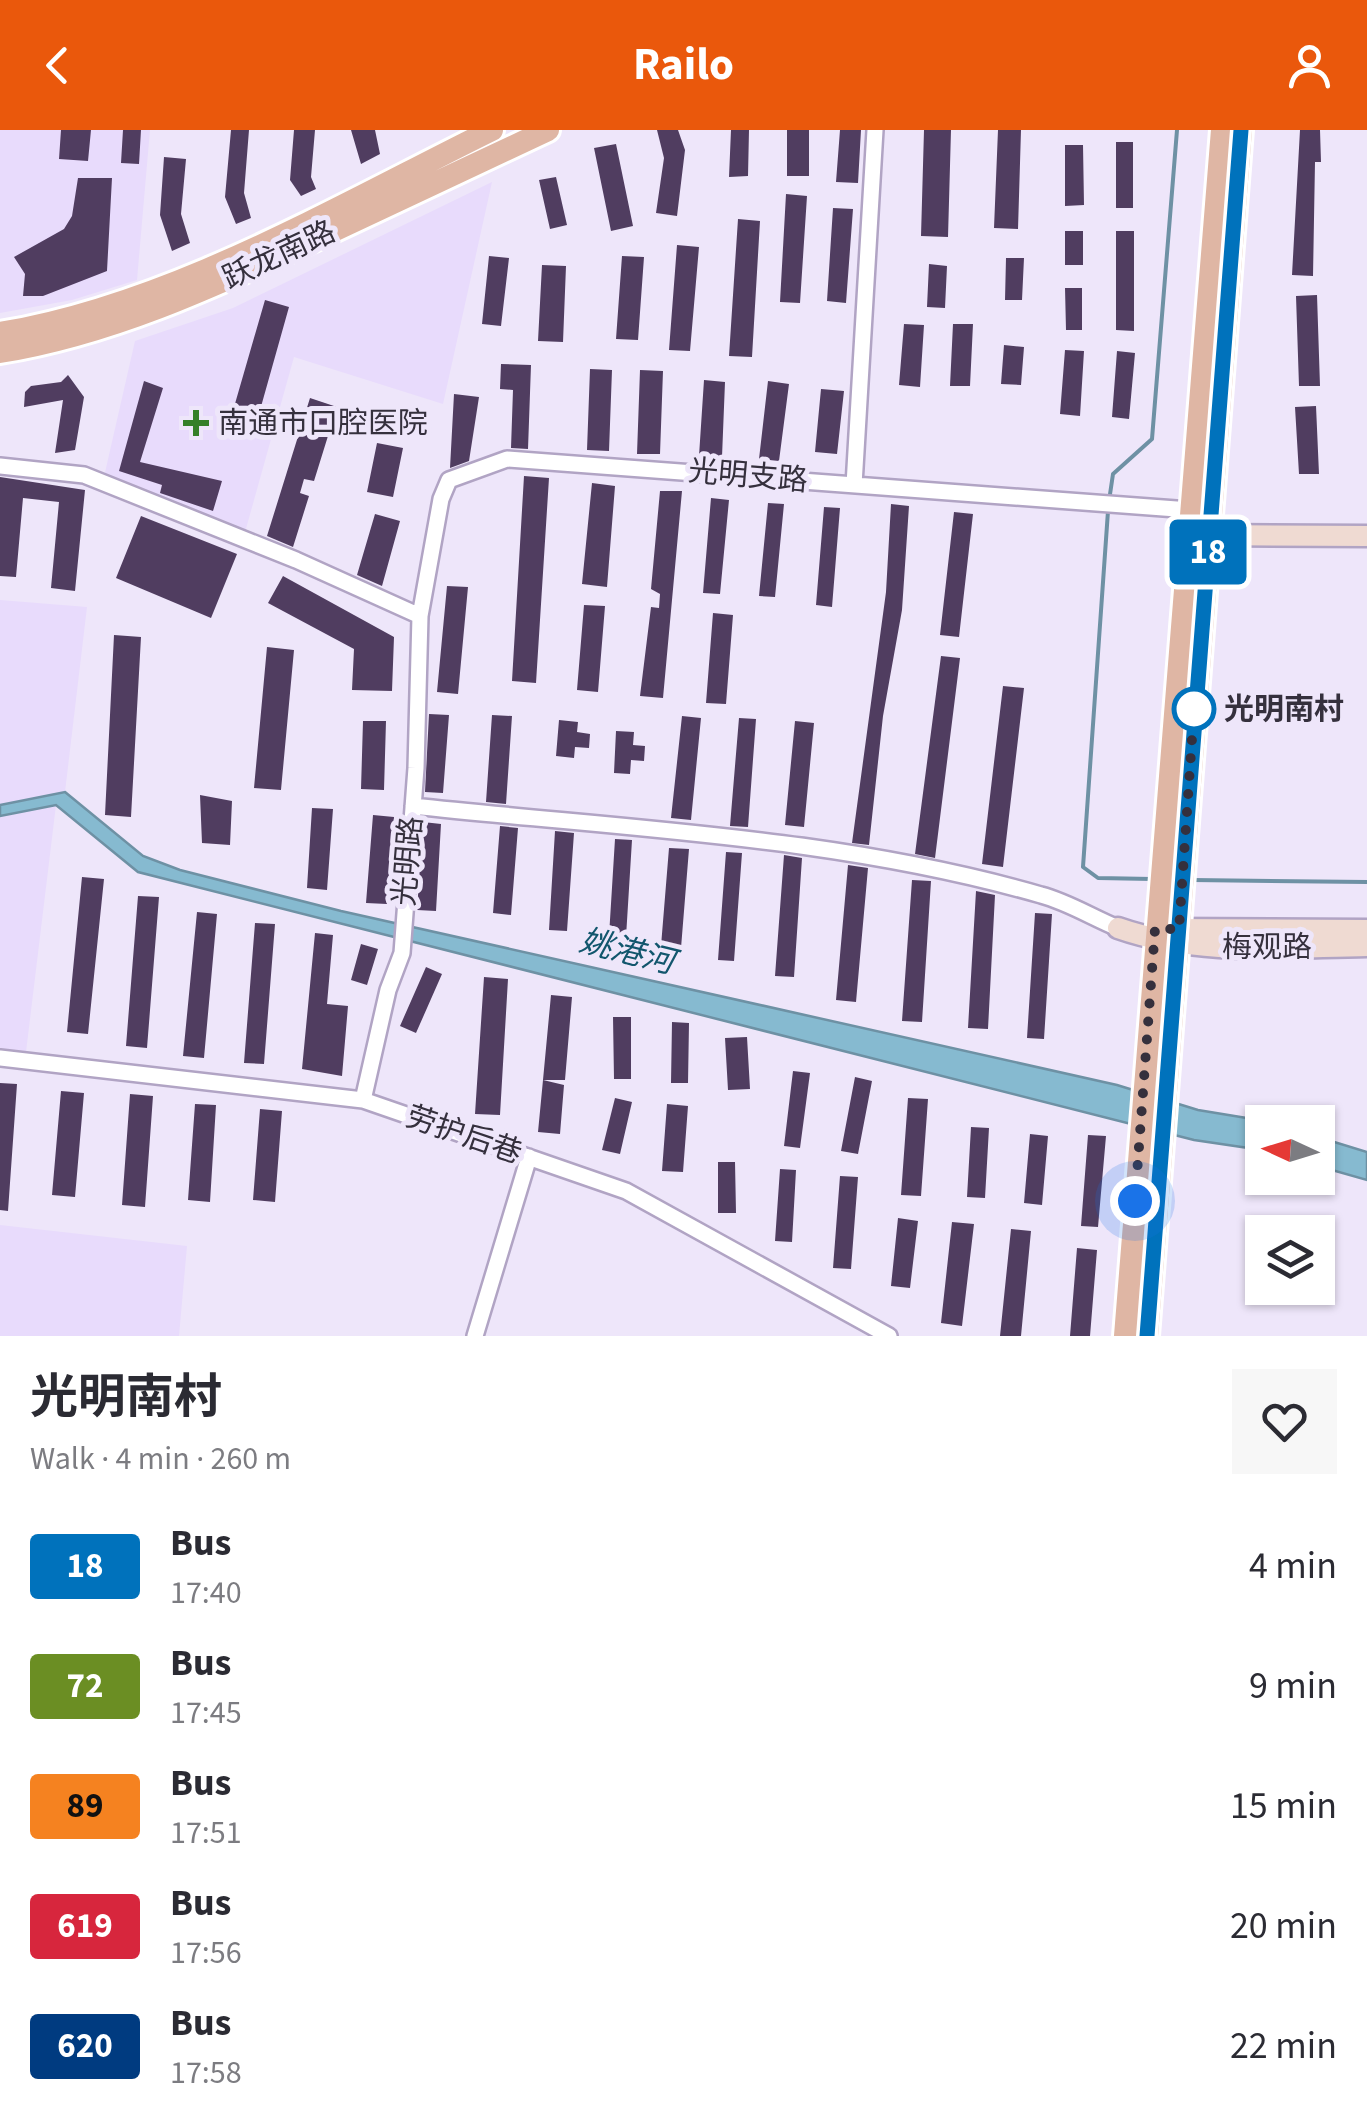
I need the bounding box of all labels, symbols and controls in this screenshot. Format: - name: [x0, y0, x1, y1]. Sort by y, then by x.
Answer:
- text: Railo: [633, 33, 734, 97]
- icon: back: [30, 38, 85, 93]
- icon: person: [1282, 38, 1337, 93]
- street label: 跃龙南路: [216, 210, 342, 300]
- place label: 南通市口腔医院: [218, 402, 428, 445]
- marker: 南通市口腔医院: [183, 410, 209, 436]
- street label: 光明支路: [686, 449, 810, 503]
- line badge: 18: [1163, 520, 1253, 584]
- text: 18: [1190, 527, 1226, 577]
- marker: 光明南村: [1173, 688, 1215, 730]
- place label: 光明南村: [1224, 688, 1344, 731]
- street label: 光明路: [383, 814, 433, 908]
- water label: 姚港河: [575, 918, 685, 987]
- street label: 梅观路: [1222, 926, 1312, 969]
- street label: 劳护后巷: [400, 1095, 528, 1175]
- north arrow: [1245, 1105, 1335, 1195]
- map controls: [1245, 1105, 1335, 1305]
- your location: [1110, 1176, 1160, 1226]
- button: layers: [1245, 1215, 1335, 1305]
- text: 光明南村: [30, 1364, 222, 1432]
- button: heart: [1232, 1369, 1337, 1474]
- text: Walk · 4 min · 260 m: [30, 1436, 291, 1482]
- text: Bus: [170, 1516, 231, 1570]
- text: 4 min: [1249, 1539, 1337, 1593]
- text: 18: [67, 1541, 103, 1591]
- text: 17:40: [170, 1570, 242, 1616]
- text: Bus: [170, 1636, 231, 1690]
- text: 9 min: [1249, 1659, 1337, 1713]
- text: 72: [67, 1661, 103, 1711]
- text: 17:45: [170, 1690, 242, 1736]
- text: Bus: [170, 1756, 231, 1810]
- text: 15 min: [1230, 1779, 1337, 1833]
- text: 89: [67, 1781, 103, 1831]
- text: 17:51: [170, 1810, 242, 1856]
- text: Bus: [170, 1876, 231, 1930]
- text: 20 min: [1230, 1899, 1337, 1953]
- text: 619: [57, 1901, 113, 1951]
- text: 17:56: [170, 1930, 242, 1976]
- text: Bus: [170, 1996, 231, 2050]
- text: 22 min: [1230, 2019, 1337, 2073]
- text: 620: [57, 2021, 113, 2071]
- text: 17:58: [170, 2050, 242, 2096]

